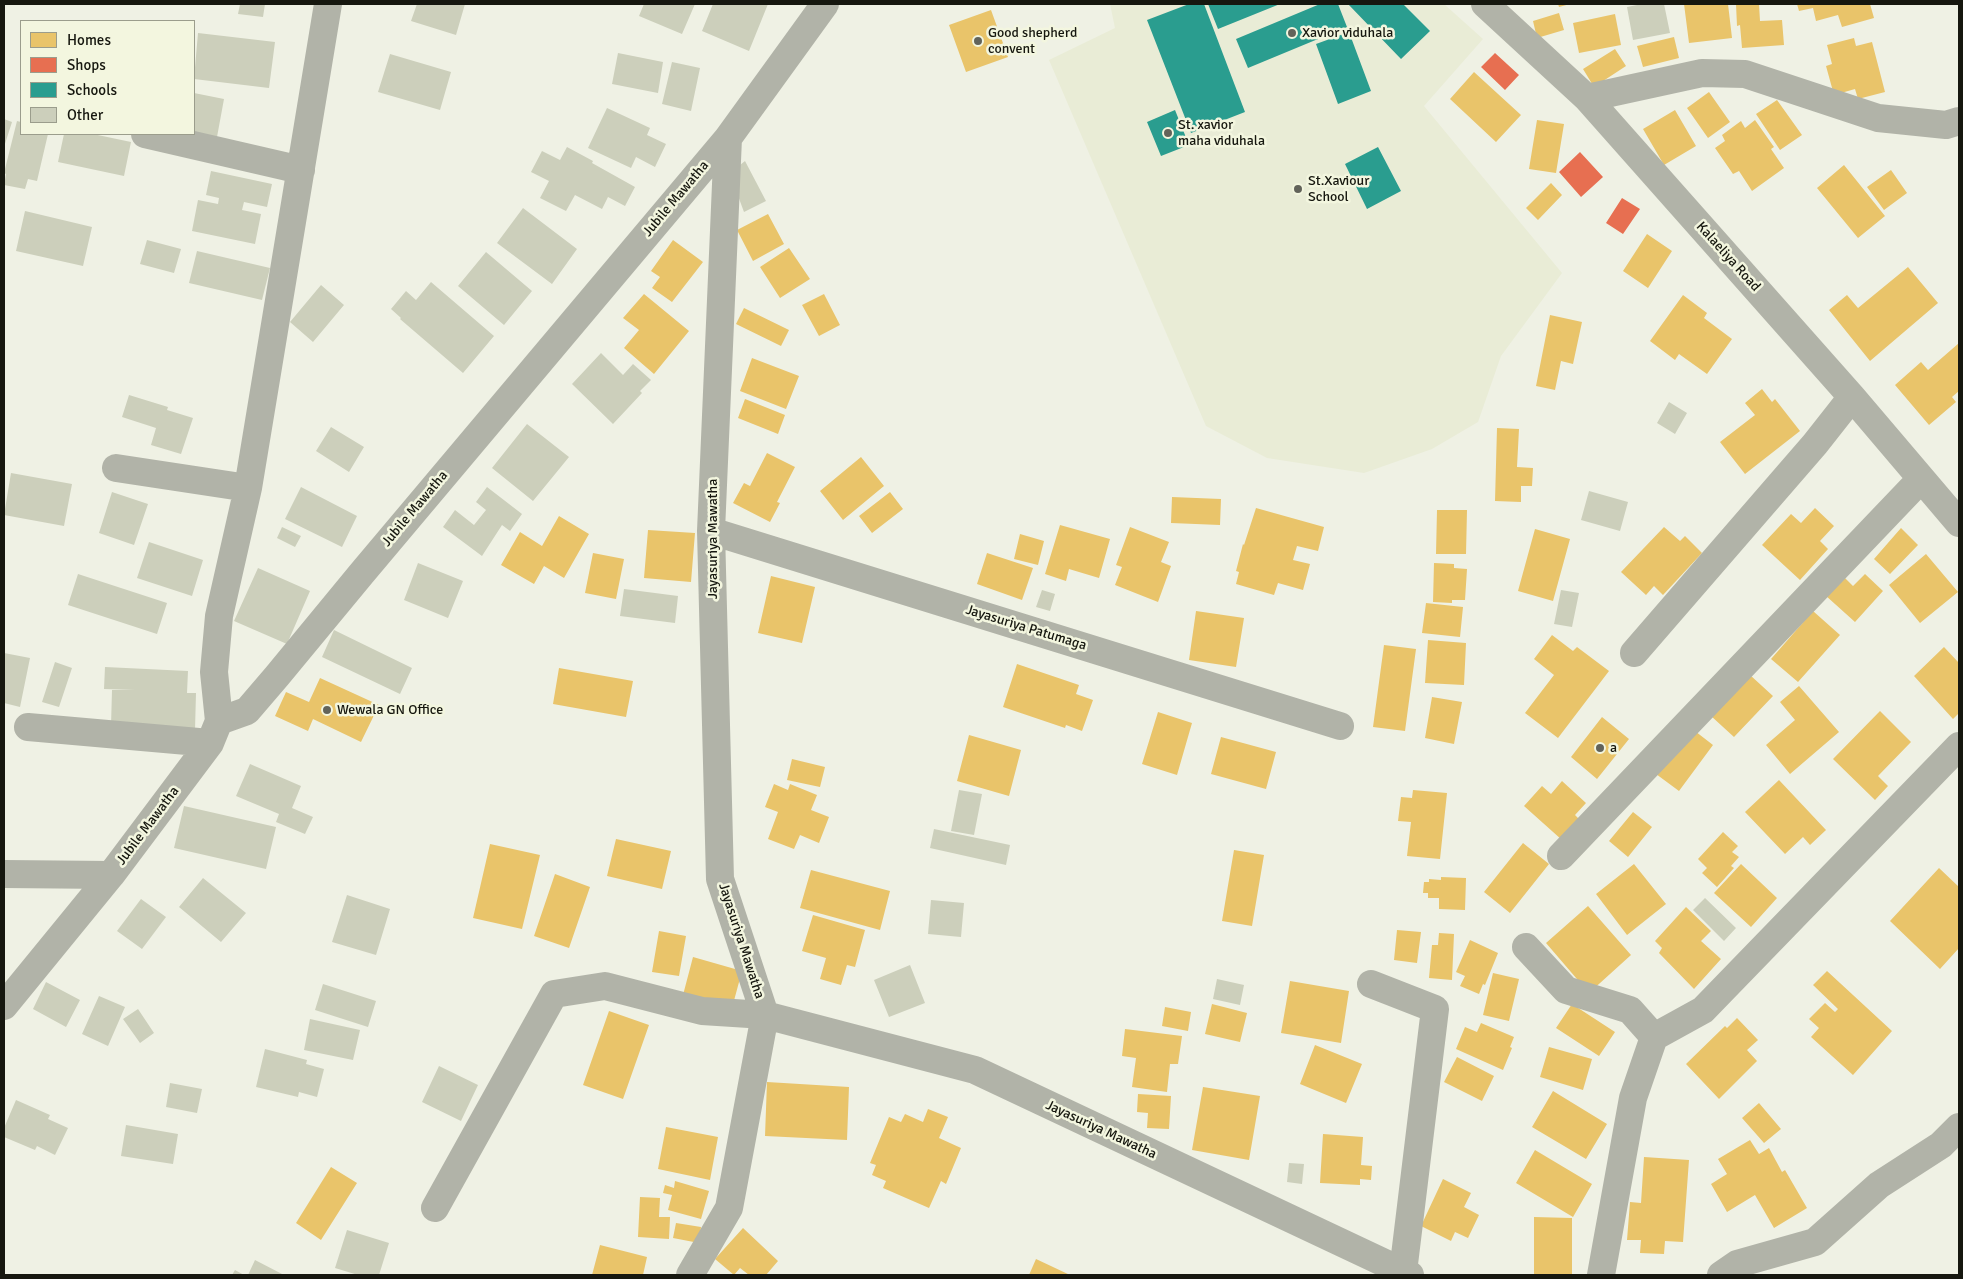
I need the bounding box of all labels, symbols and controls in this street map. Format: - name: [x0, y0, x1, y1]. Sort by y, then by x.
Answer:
- legend: [20, 20, 195, 135]
- place label: Good shepherd convent: [988, 25, 1077, 58]
- place label: Xavior viduhala: [1302, 25, 1393, 41]
- marker: Xavior viduhala: [1286, 27, 1298, 39]
- text: Homes: [67, 31, 111, 49]
- marker: Good shepherd convent: [972, 35, 984, 47]
- text: Shops: [67, 56, 106, 74]
- text: Schools: [67, 81, 117, 99]
- text: Other: [67, 106, 103, 124]
- place label: St. xavior maha viduhala: [1178, 117, 1265, 150]
- marker: St. xavior maha viduhala: [1162, 127, 1174, 139]
- street label: Jubile Mawatha: [639, 158, 713, 240]
- place label: St.Xaviour School: [1308, 173, 1369, 206]
- marker: St.Xaviour School: [1292, 183, 1304, 195]
- street label: Kalaeliya Road: [1692, 219, 1764, 295]
- street label: Jubile Mawatha: [378, 468, 452, 550]
- street label: Jayasuriya Mawatha: [705, 479, 721, 599]
- street label: Jayasuriya Patumaga: [964, 602, 1088, 654]
- place label: Wewala GN Office: [337, 702, 443, 718]
- marker: Wewala GN Office: [321, 704, 333, 716]
- place label: a: [1610, 740, 1617, 756]
- marker: a: [1594, 742, 1606, 754]
- street label: Jubile Mawatha: [113, 783, 183, 869]
- street label: Jayasuriya Mawatha: [714, 881, 768, 1001]
- street label: Jayasuriya Mawatha: [1043, 1097, 1159, 1163]

